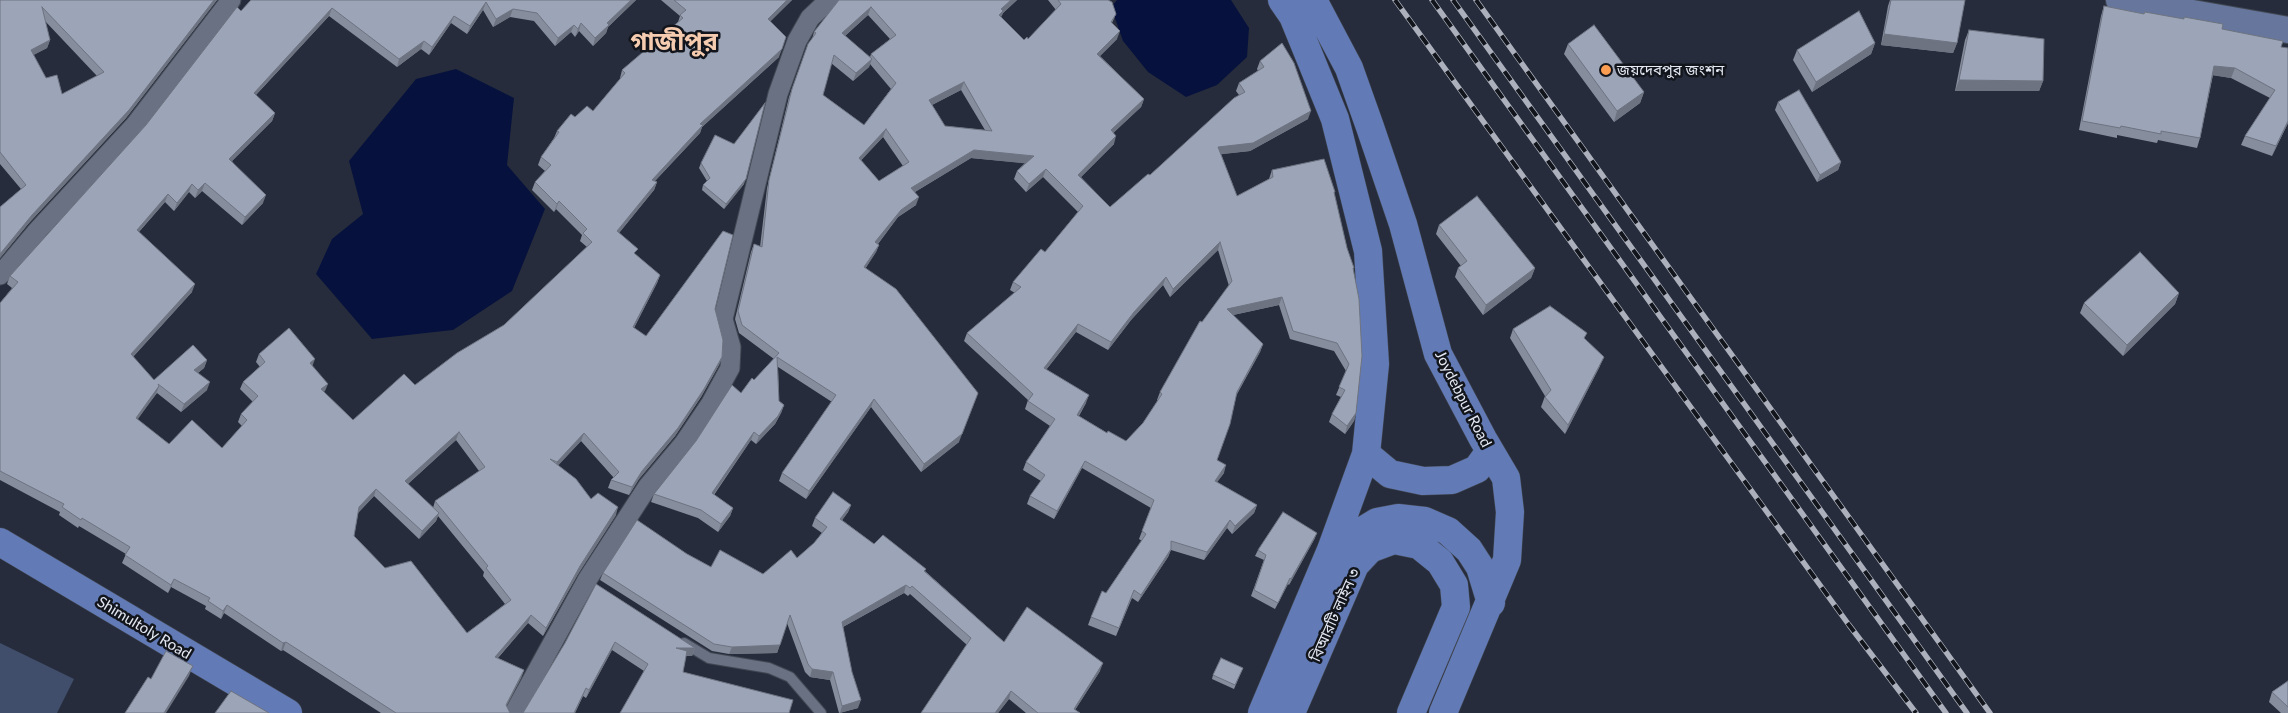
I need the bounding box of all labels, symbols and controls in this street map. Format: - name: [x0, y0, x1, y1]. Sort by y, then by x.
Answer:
- district label: গাজীপুর: [630, 27, 718, 57]
- place label: জয়দেবপুর জংশন: [1617, 61, 1724, 79]
- marker: জয়দেবপুর জংশন: [1599, 63, 1613, 77]
- street label: Joydebpur Road: [1431, 348, 1495, 450]
- street label: বিআরটি লাইন ৩: [1306, 566, 1364, 664]
- street label: Shimultoly Road: [94, 593, 194, 663]

